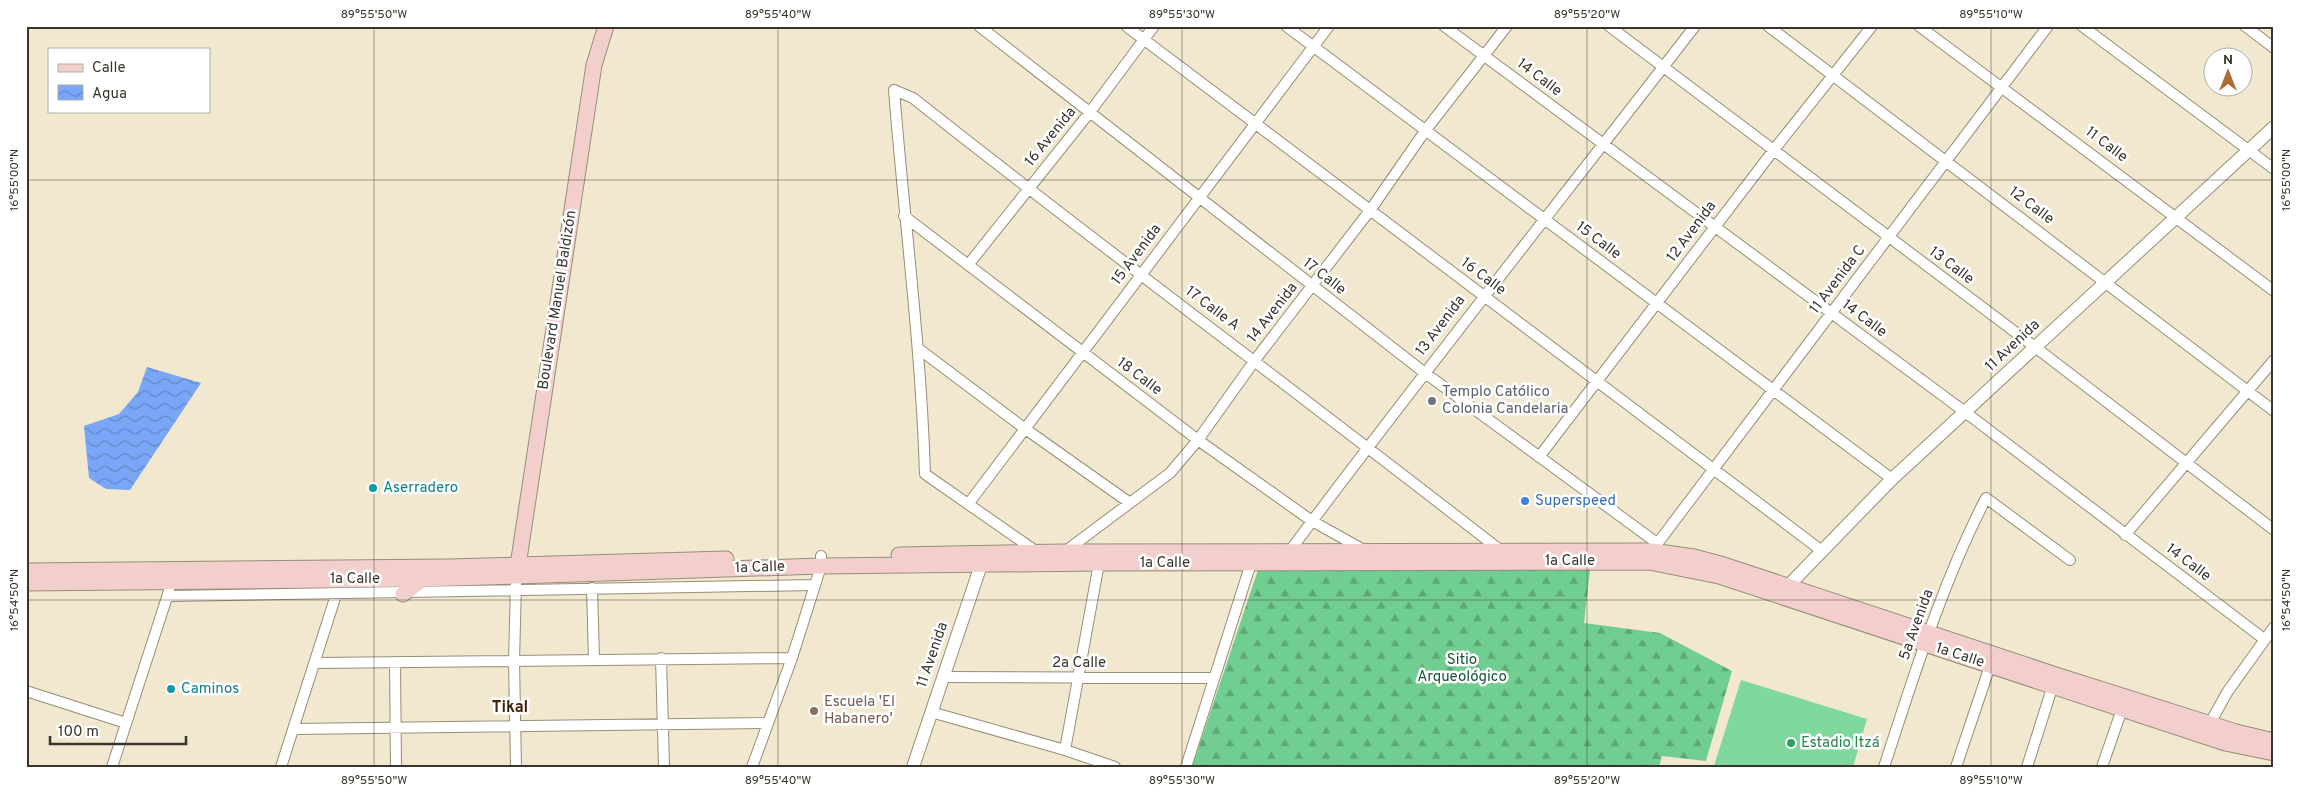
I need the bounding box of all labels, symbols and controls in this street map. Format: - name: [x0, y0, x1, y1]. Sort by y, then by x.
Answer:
- text: 89°55'50"W: [341, 7, 407, 23]
- text: 89°55'40"W: [745, 7, 811, 23]
- text: 89°55'30"W: [1149, 7, 1215, 23]
- text: 89°55'20"W: [1554, 7, 1620, 23]
- text: 89°55'10"W: [1959, 7, 2023, 23]
- legend: [48, 48, 210, 112]
- north arrow: [2202, 48, 2252, 98]
- text: N: [2223, 52, 2233, 69]
- street label: 14 Calle: [1513, 55, 1565, 101]
- text: Calle: [92, 59, 126, 78]
- text: Agua: [92, 85, 127, 104]
- street label: 16 Avenida: [1021, 103, 1081, 171]
- street label: 11 Calle: [2081, 123, 2131, 167]
- text: 16°55'00"N: [7, 149, 23, 211]
- text: 16°55'00"N: [2279, 149, 2295, 211]
- street label: 12 Calle: [2005, 183, 2057, 229]
- street label: 12 Avenida: [1663, 198, 1721, 266]
- street label: Boulevard Manuel Baldizón: [534, 209, 582, 391]
- street label: 15 Calle: [1572, 218, 1624, 264]
- street label: 15 Avenida: [1108, 221, 1166, 289]
- street label: 11 Avenida C: [1806, 242, 1870, 318]
- street label: 13 Calle: [1925, 243, 1977, 289]
- street label: 17 Calle: [1299, 254, 1349, 300]
- street label: 16 Calle: [1457, 254, 1509, 300]
- street label: 14 Avenida: [1244, 279, 1302, 347]
- street label: 17 Calle A: [1181, 282, 1243, 336]
- street label: 13 Avenida: [1412, 292, 1470, 360]
- street label: 14 Calle: [1838, 296, 1890, 342]
- street label: 11 Avenida: [1982, 316, 2044, 376]
- street label: 18 Calle: [1113, 354, 1165, 400]
- place label: Templo Católico Colonia Candelaria: [1442, 383, 1568, 419]
- marker: Templo Católico Colonia Candelaria: [1426, 395, 1438, 407]
- place label: Aserradero: [383, 479, 458, 498]
- marker: Aserradero: [367, 482, 379, 494]
- place label: Superspeed: [1535, 492, 1616, 511]
- marker: Superspeed: [1519, 495, 1531, 507]
- street label: 14 Calle: [2162, 540, 2214, 586]
- street label: 1a Calle: [1545, 552, 1595, 571]
- street label: 1a Calle: [1140, 554, 1190, 573]
- street label: 1a Calle: [735, 558, 785, 578]
- text: 16°54'50"N: [7, 569, 23, 631]
- text: 16°54'50"N: [2279, 569, 2295, 631]
- street label: 1a Calle: [330, 570, 380, 589]
- street label: 5a Avenida: [1895, 587, 1939, 663]
- street label: 11 Avenida: [913, 620, 953, 690]
- street label: 1a Calle: [1933, 639, 1987, 673]
- park label: Sitio Arqueológico: [1417, 651, 1507, 687]
- street label: 2a Calle: [1052, 654, 1106, 673]
- place label: Caminos: [181, 680, 239, 699]
- marker: Caminos: [165, 683, 177, 695]
- place label: Escuela 'El Habanero': [824, 693, 895, 729]
- district label: Tikal: [492, 698, 528, 718]
- marker: Escuela 'El Habanero': [808, 705, 820, 717]
- scale bar: [50, 713, 186, 745]
- text: 100 m: [58, 723, 99, 742]
- place label: Estadio Itzá: [1801, 734, 1880, 753]
- marker: Estadio Itzá: [1785, 737, 1797, 749]
- text: 89°55'50"W: [341, 773, 407, 789]
- text: 89°55'40"W: [745, 773, 811, 789]
- text: 89°55'30"W: [1149, 773, 1215, 789]
- text: 89°55'20"W: [1554, 773, 1620, 789]
- text: 89°55'10"W: [1959, 773, 2023, 789]

